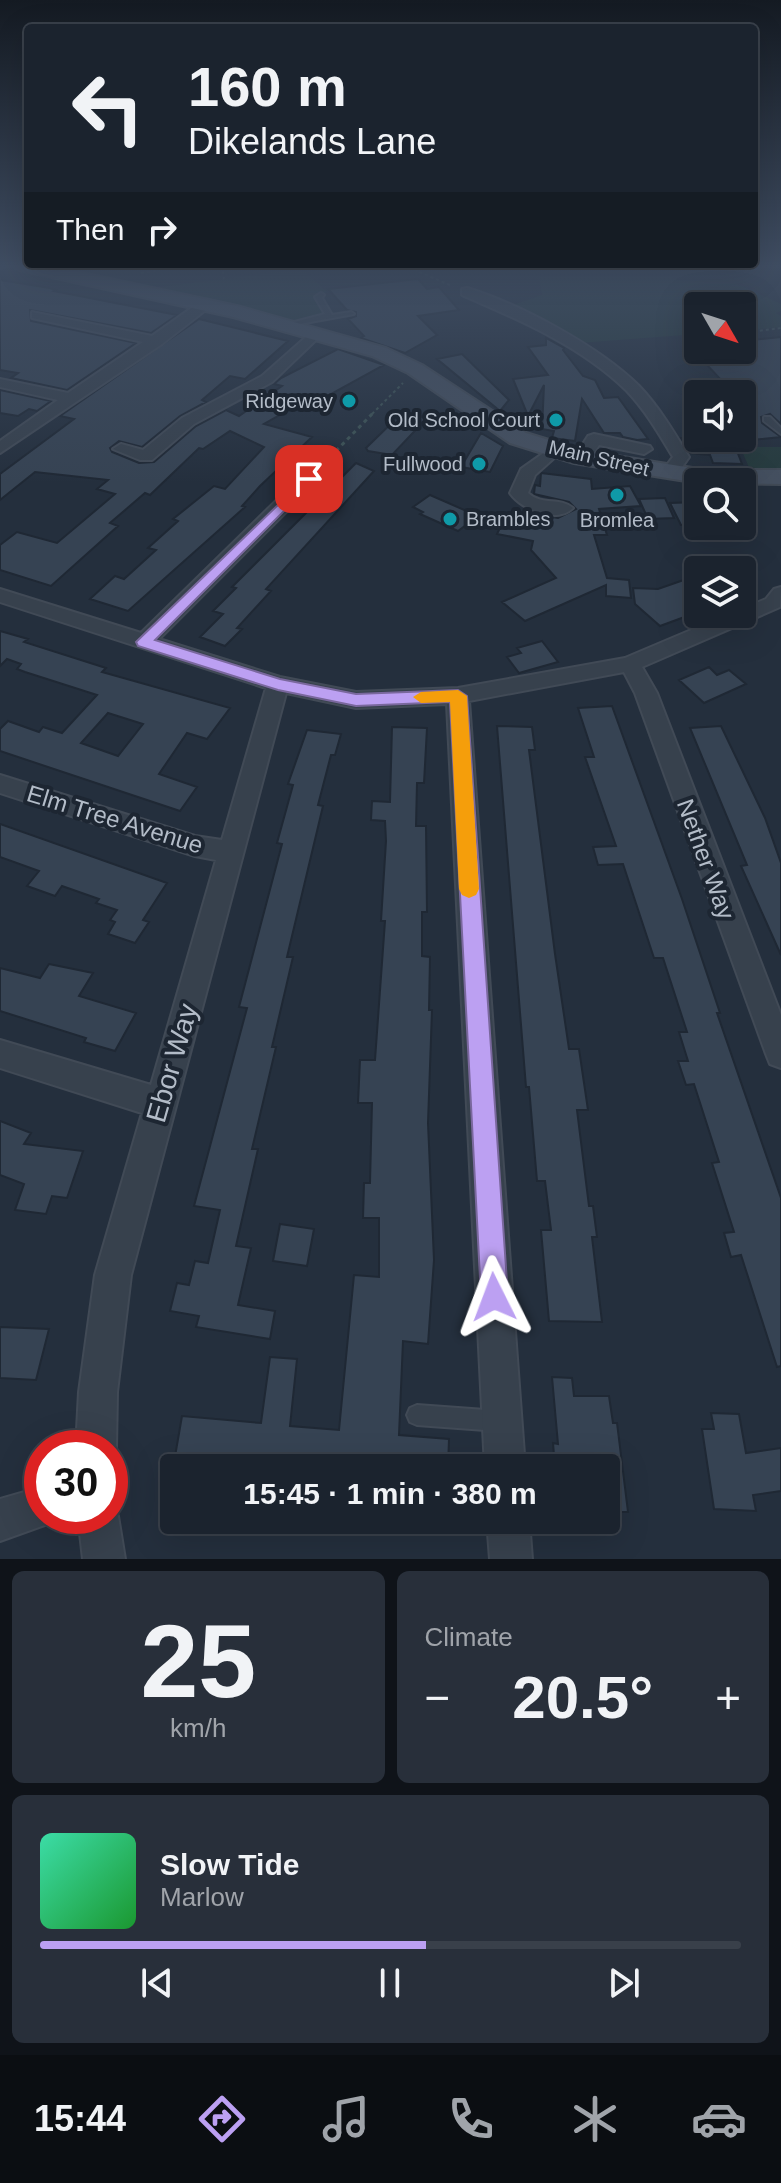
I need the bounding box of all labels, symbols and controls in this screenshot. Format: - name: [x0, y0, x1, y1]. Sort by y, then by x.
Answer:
- text: 160 m: [188, 55, 347, 118]
- icon: left: [56, 56, 160, 160]
- text: Dikelands Lane: [188, 121, 436, 162]
- icon: right: [140, 208, 184, 252]
- text: Then: [56, 213, 124, 246]
- north arrow: [684, 292, 756, 364]
- map controls: [684, 292, 756, 628]
- button: sound: [684, 380, 756, 452]
- place label: Ridgeway: [245, 390, 333, 412]
- marker: Ridgeway: [340, 392, 358, 410]
- place label: Old School Court: [388, 409, 540, 431]
- marker: Old School Court: [547, 411, 565, 429]
- street label: Main Street: [547, 436, 652, 480]
- pin: [275, 445, 343, 513]
- place label: Fullwood: [383, 453, 463, 475]
- marker: Fullwood: [470, 455, 488, 473]
- icon: arrive: [287, 457, 331, 501]
- button: search: [684, 468, 756, 540]
- marker: Bromlea: [608, 486, 626, 504]
- place label: Brambles: [466, 508, 550, 530]
- place label: Bromlea: [580, 509, 655, 531]
- marker: Brambles: [441, 510, 459, 528]
- button: layers: [684, 556, 756, 628]
- street label: Elm Tree Avenue: [24, 779, 206, 859]
- street label: Nether Way: [672, 795, 740, 923]
- street label: Ebor Way: [140, 1000, 204, 1126]
- position arrow: [452, 1255, 536, 1339]
- speed limit sign: 30: [24, 1430, 128, 1534]
- text: 15:45 · 1 min · 380 m: [243, 1477, 537, 1510]
- text: 25: [140, 1603, 256, 1719]
- text: Climate: [425, 1622, 513, 1652]
- text: 20.5°: [512, 1664, 653, 1731]
- text: −: [425, 1673, 450, 1722]
- text: +: [715, 1673, 741, 1722]
- text: km/h: [170, 1713, 226, 1743]
- text: Slow Tide: [160, 1848, 299, 1881]
- text: Marlow: [160, 1882, 244, 1912]
- icon: previous: [135, 1961, 179, 2005]
- icon: pause: [368, 1961, 412, 2005]
- icon: next: [602, 1961, 646, 2005]
- icon: directions: [194, 2091, 250, 2147]
- icon: music: [318, 2091, 374, 2147]
- icon: phone: [443, 2091, 499, 2147]
- icon: climate: [567, 2091, 623, 2147]
- icon: car: [691, 2091, 747, 2147]
- text: 15:44: [34, 2098, 126, 2139]

